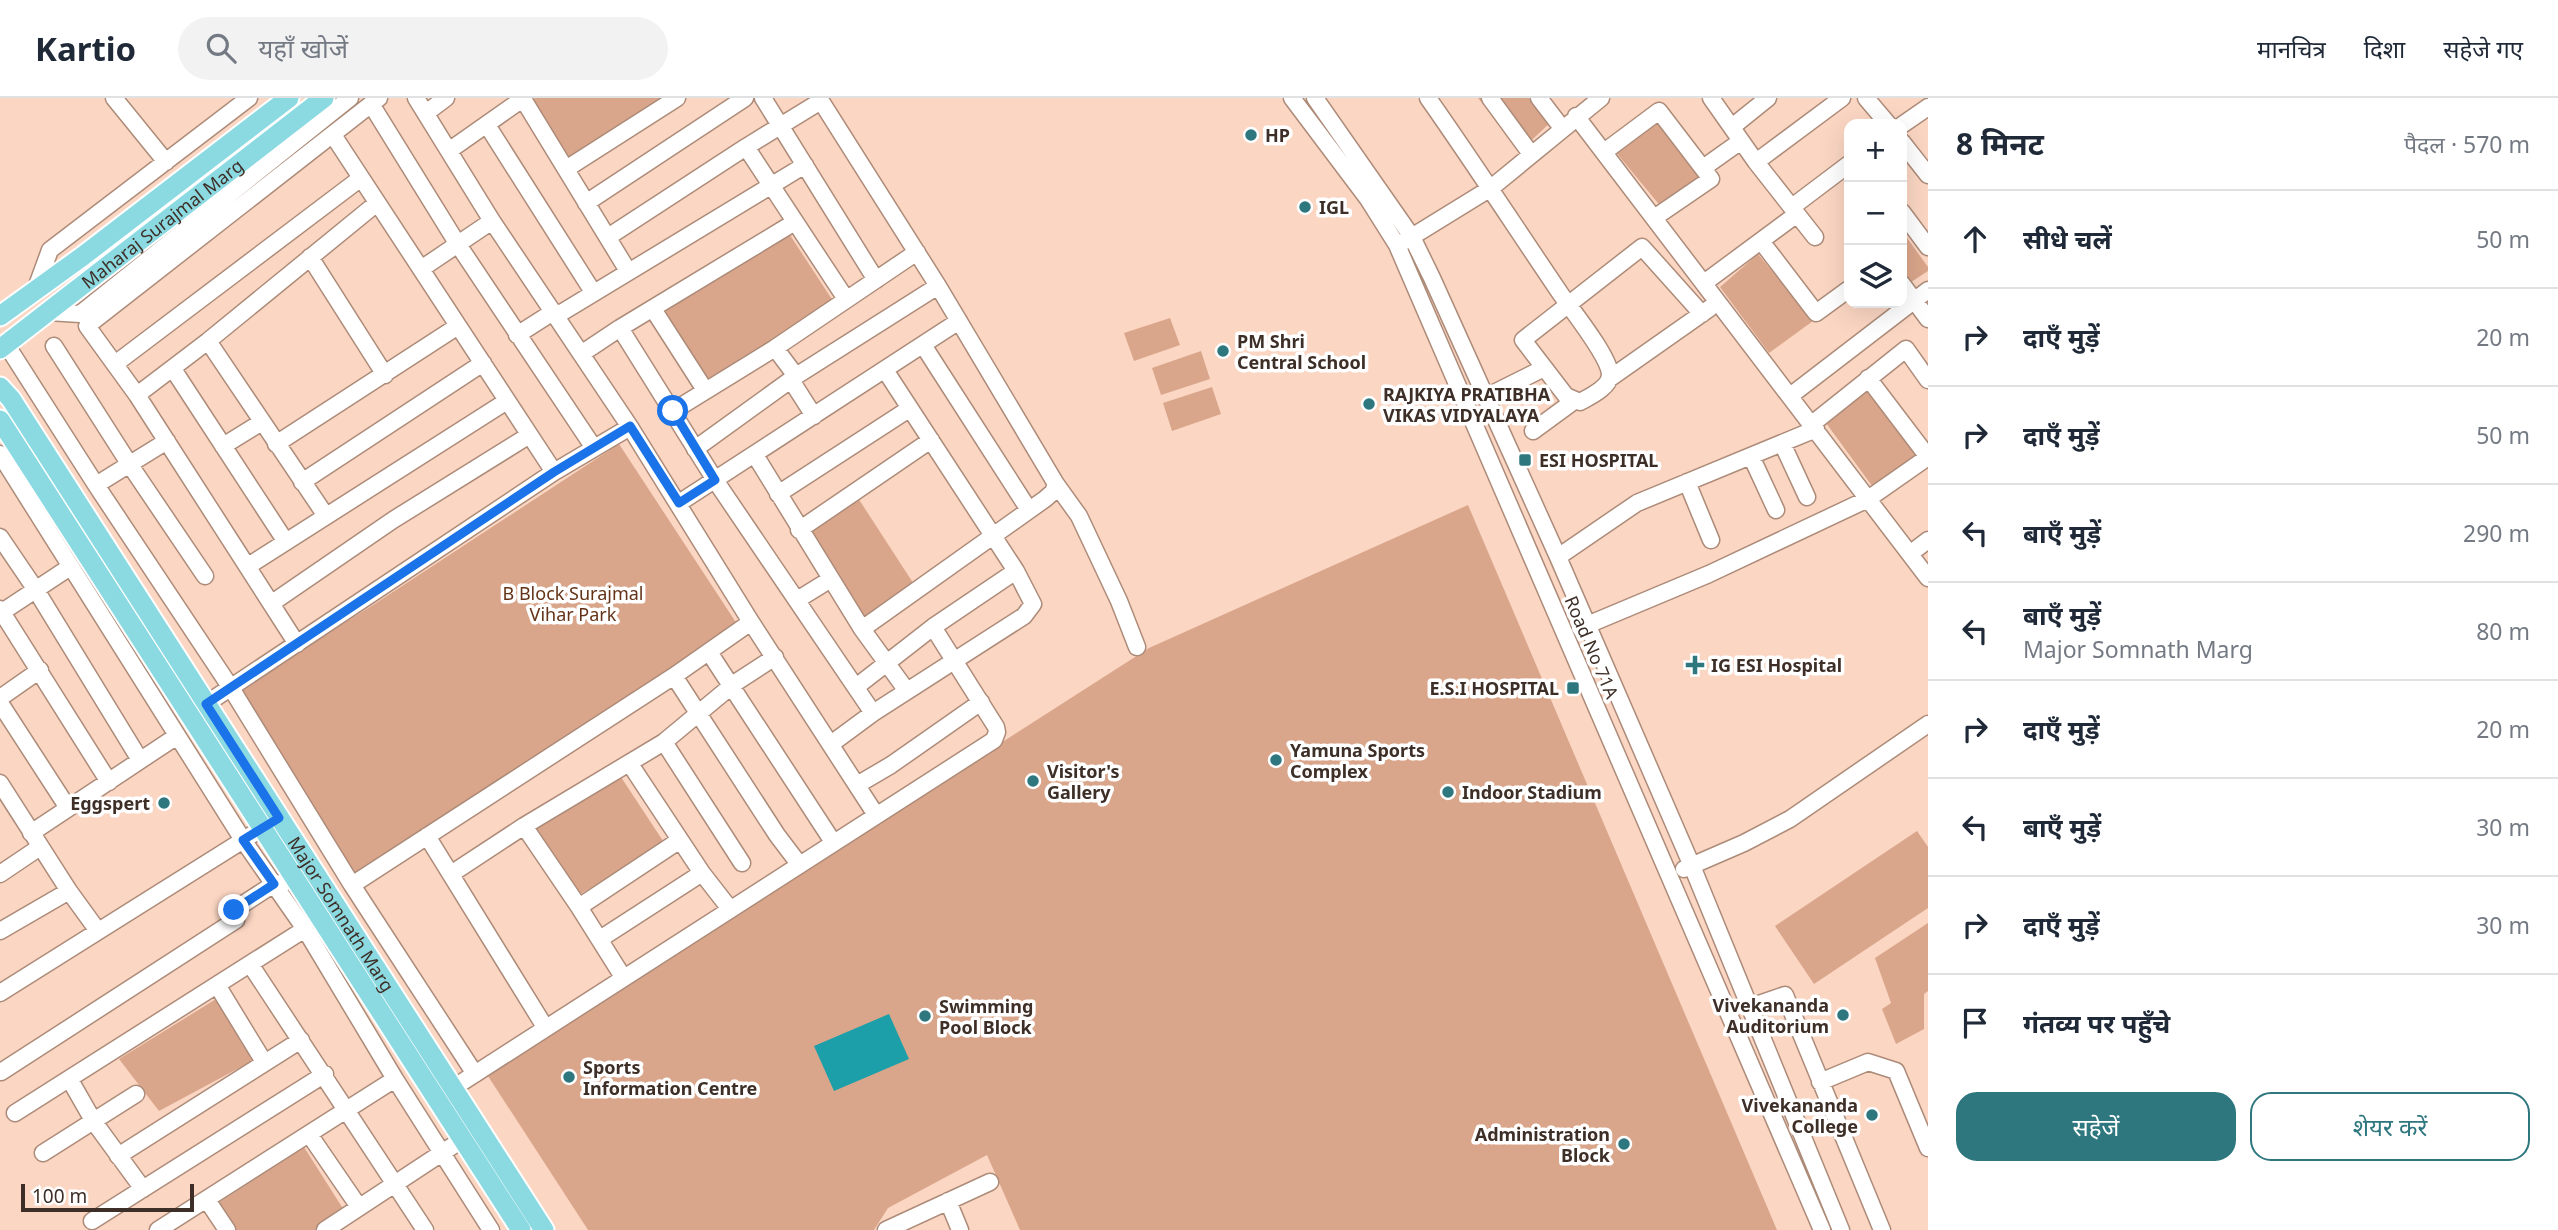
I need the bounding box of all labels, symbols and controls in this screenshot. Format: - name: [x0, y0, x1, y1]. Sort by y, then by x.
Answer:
- search box: [178, 17, 668, 80]
- text: Kartio: [35, 26, 136, 71]
- icon: search: [202, 29, 240, 67]
- text: यहाँ खोजें: [258, 30, 348, 66]
- text: मानचित्र: [2257, 32, 2326, 65]
- text: दिशा: [2364, 32, 2405, 65]
- text: सहेजे गए: [2443, 32, 2523, 65]
- map controls: [1844, 119, 1907, 308]
- button: +: [1844, 119, 1907, 182]
- place label: HP: [1265, 123, 1290, 147]
- text: 8 मिनट: [1956, 123, 2044, 164]
- marker: HP: [1243, 127, 1259, 143]
- text: पैदल · 570 m: [2404, 128, 2530, 160]
- street label: Maharaj Surajmal Marg: [76, 153, 248, 294]
- button: −: [1844, 182, 1907, 245]
- place label: IGL: [1319, 195, 1349, 219]
- marker: IGL: [1297, 199, 1313, 215]
- icon: ahead: [1956, 220, 1994, 258]
- text: सीधे चलें: [2023, 221, 2112, 257]
- text: 50 m: [2476, 223, 2530, 255]
- button: layers: [1844, 245, 1907, 308]
- icon: right: [1956, 318, 1994, 356]
- text: दाएँ मुड़ें: [2023, 319, 2100, 355]
- text: 20 m: [2476, 321, 2530, 353]
- place label: PM Shri Central School: [1237, 329, 1366, 374]
- marker: PM Shri Central School: [1215, 343, 1231, 359]
- place label: RAJKIYA PRATIBHA VIKAS VIDYALAYA: [1383, 382, 1551, 427]
- route start: [657, 395, 688, 426]
- marker: RAJKIYA PRATIBHA VIKAS VIDYALAYA: [1361, 396, 1377, 412]
- icon: right: [1956, 416, 1994, 454]
- text: दाएँ मुड़ें: [2023, 417, 2100, 453]
- text: 50 m: [2476, 419, 2530, 451]
- place label: ESI HOSPITAL: [1539, 448, 1658, 472]
- marker: ESI HOSPITAL: [1517, 452, 1533, 468]
- icon: left: [1956, 514, 1994, 552]
- text: बाएँ मुड़ें: [2023, 515, 2101, 551]
- text: 290 m: [2463, 517, 2530, 549]
- park label: B Block Surajmal Vihar Park: [503, 581, 643, 626]
- street label: Road No 71A: [1560, 592, 1625, 702]
- text: बाएँ मुड़ें: [2023, 597, 2101, 633]
- icon: left: [1956, 612, 1994, 650]
- text: 80 m: [2476, 615, 2530, 647]
- text: Major Somnath Marg: [2023, 633, 2253, 665]
- place label: IG ESI Hospital: [1711, 653, 1842, 677]
- marker: IG ESI Hospital: [1685, 655, 1705, 675]
- place label: E.S.I HOSPITAL: [1429, 676, 1559, 700]
- marker: E.S.I HOSPITAL: [1565, 680, 1581, 696]
- icon: right: [1956, 710, 1994, 748]
- text: दाएँ मुड़ें: [2023, 711, 2100, 747]
- text: 20 m: [2476, 713, 2530, 745]
- place label: Yamuna Sports Complex: [1290, 738, 1425, 783]
- marker: Yamuna Sports Complex: [1268, 752, 1284, 768]
- place label: Visitor's Gallery: [1047, 759, 1120, 804]
- marker: Visitor's Gallery: [1025, 773, 1041, 789]
- place label: Indoor Stadium: [1462, 780, 1602, 804]
- marker: Indoor Stadium: [1440, 784, 1456, 800]
- place label: Eggspert: [70, 791, 150, 815]
- marker: Eggspert: [156, 795, 172, 811]
- icon: left: [1956, 808, 1994, 846]
- text: बाएँ मुड़ें: [2023, 809, 2101, 845]
- text: 30 m: [2476, 811, 2530, 843]
- street label: Major Somnath Marg: [283, 832, 400, 996]
- route end: [218, 894, 249, 925]
- icon: right: [1956, 906, 1994, 944]
- text: दाएँ मुड़ें: [2023, 907, 2100, 943]
- text: 30 m: [2476, 909, 2530, 941]
- place label: Vivekananda Auditorium: [1713, 993, 1829, 1038]
- place label: Swimming Pool Block: [939, 994, 1033, 1039]
- icon: arrive: [1956, 1004, 1994, 1042]
- text: गंतव्य पर पहुँचे: [2023, 1005, 2170, 1041]
- marker: Vivekananda Auditorium: [1835, 1007, 1851, 1023]
- marker: Swimming Pool Block: [917, 1008, 933, 1024]
- place label: Sports Information Centre: [583, 1055, 757, 1100]
- marker: Sports Information Centre: [561, 1069, 577, 1085]
- button: सहेजें: [1956, 1092, 2236, 1161]
- button: शेयर करें: [2250, 1092, 2530, 1161]
- place label: Vivekananda College: [1742, 1093, 1858, 1138]
- marker: Vivekananda College: [1864, 1107, 1880, 1123]
- place label: Administration Block: [1475, 1122, 1611, 1167]
- marker: Administration Block: [1616, 1136, 1632, 1152]
- scale bar: [21, 1181, 194, 1213]
- text: 100 m: [32, 1183, 87, 1209]

